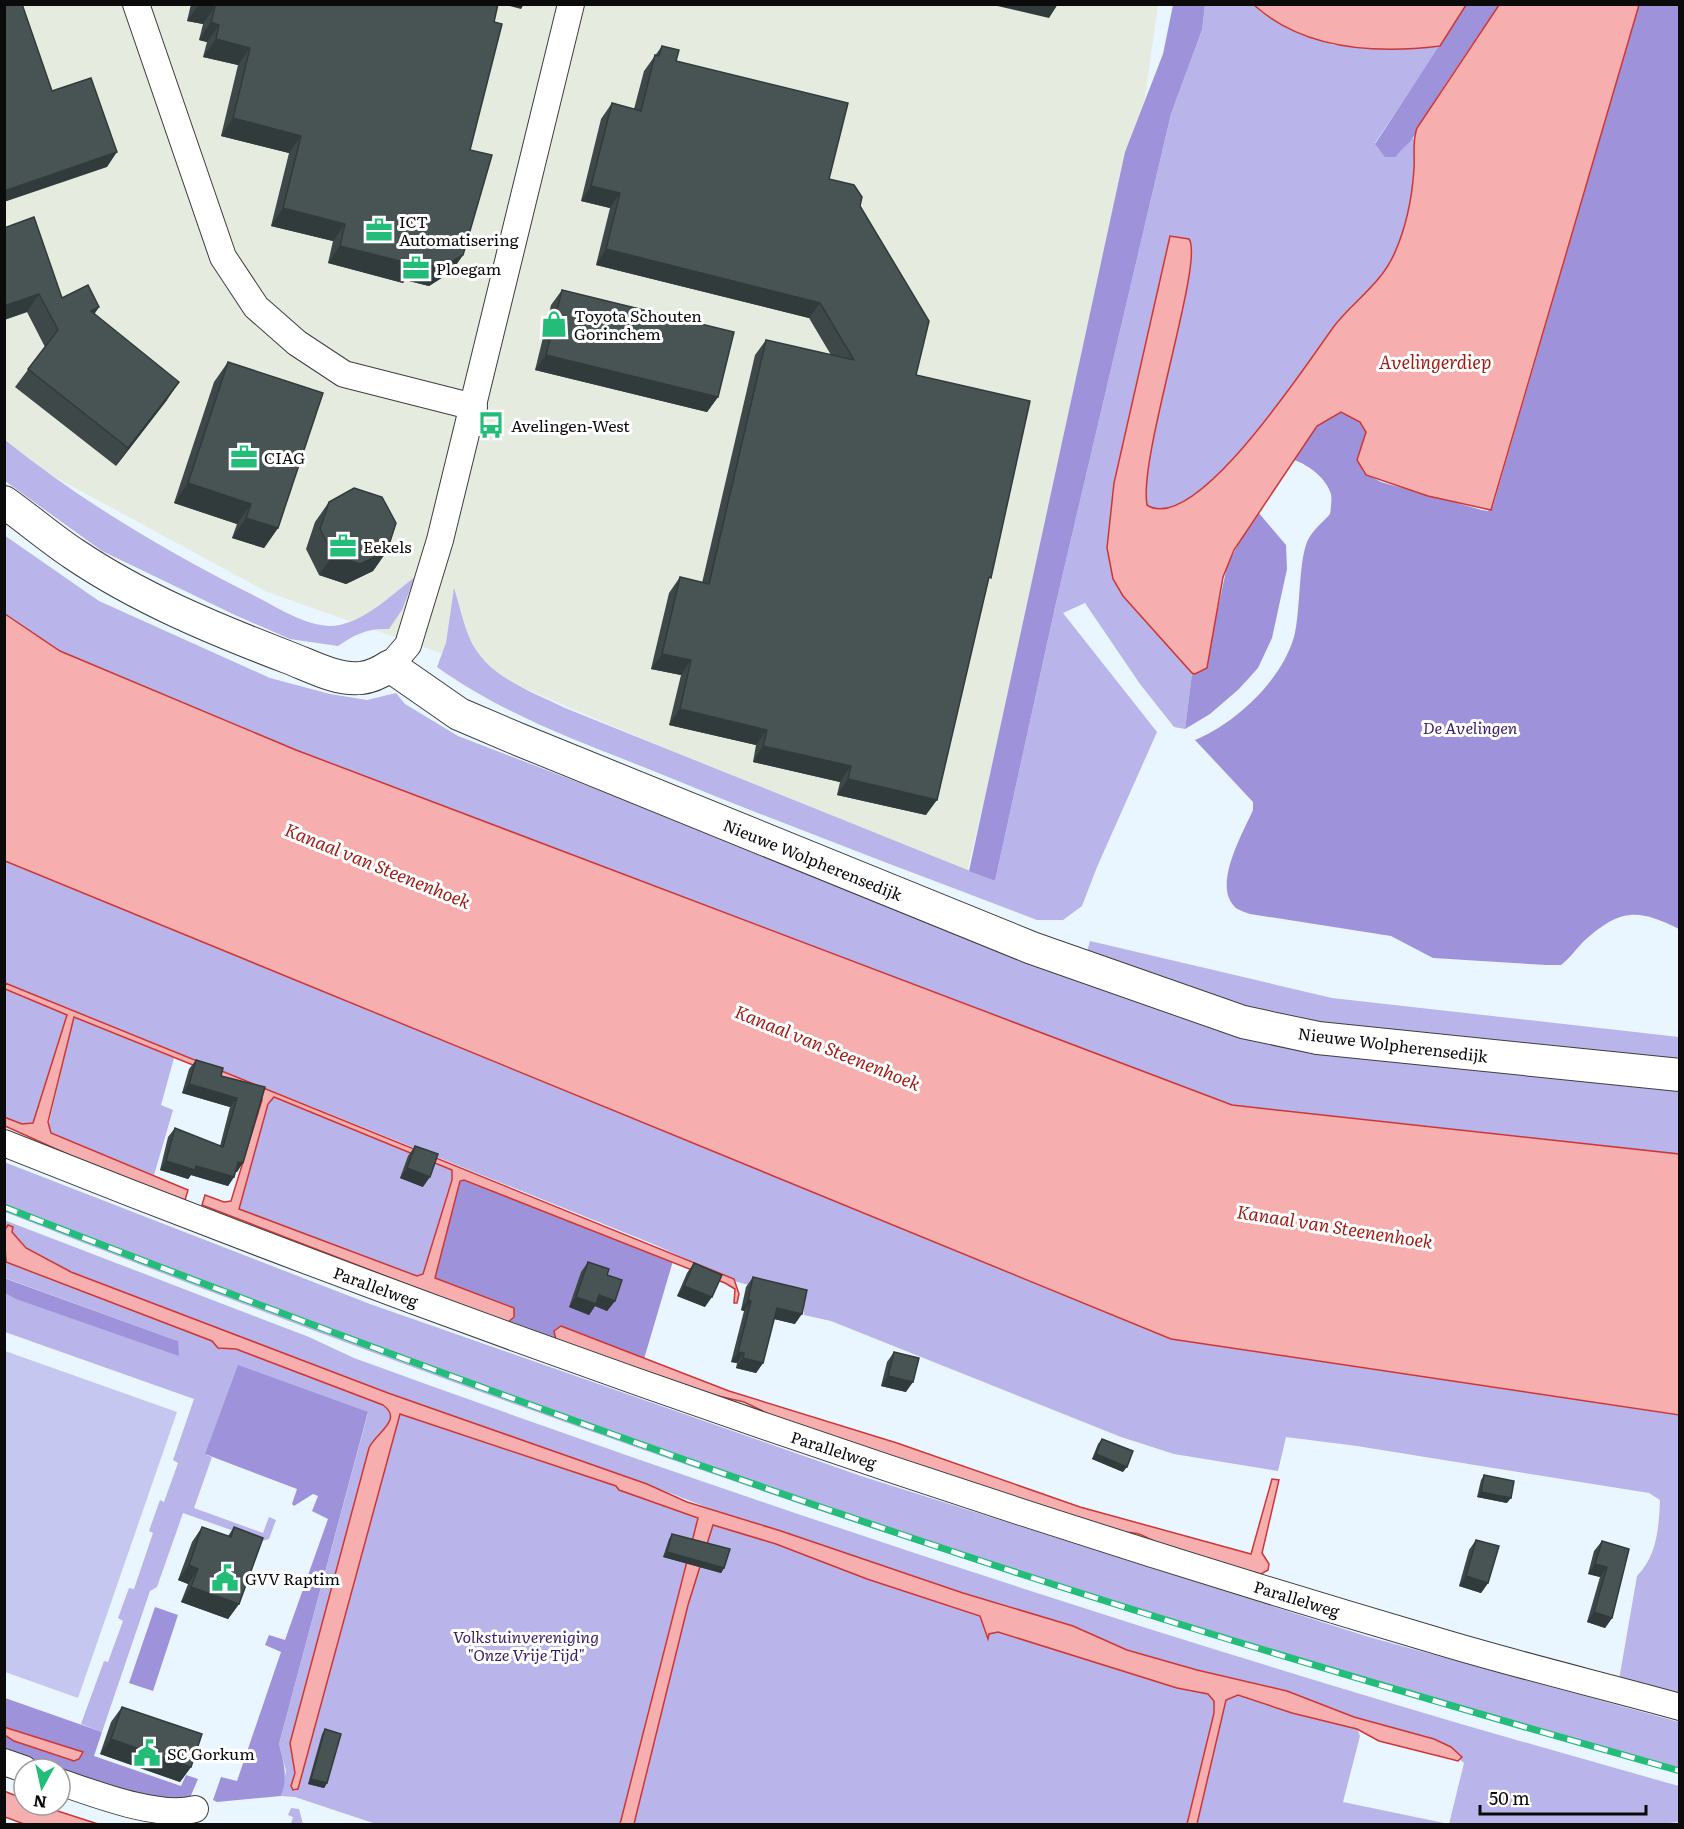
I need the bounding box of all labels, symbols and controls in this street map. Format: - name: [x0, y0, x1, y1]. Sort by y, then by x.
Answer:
- place label: ICT Automatisering: [399, 209, 519, 251]
- office icon: ICT Automatisering: [364, 215, 394, 245]
- office icon: Ploegam: [401, 253, 431, 283]
- place label: Ploegam: [436, 256, 502, 280]
- place label: Toyota Schouten Gorinchem: [574, 303, 702, 345]
- shop icon: Toyota Schouten Gorinchem: [539, 309, 569, 339]
- water label: Avelingerdiep: [1379, 348, 1491, 375]
- bus stop icon: Avelingen-West: [476, 410, 506, 440]
- place label: Avelingen-West: [511, 413, 630, 437]
- office icon: CIAG: [229, 442, 259, 472]
- place label: CIAG: [264, 445, 305, 469]
- office icon: Eekels: [328, 531, 358, 561]
- place label: Eekels: [363, 534, 412, 558]
- park label: De Avelingen: [1423, 715, 1518, 739]
- street label: Nieuwe Wolpherensedijk: [720, 812, 906, 906]
- water label: Kanaal van Steenenhoek: [281, 815, 475, 915]
- water label: Kanaal van Steenenhoek: [731, 997, 925, 1097]
- street label: Nieuwe Wolpherensedijk: [1297, 1020, 1489, 1068]
- water label: Kanaal van Steenenhoek: [1235, 1197, 1435, 1255]
- street label: Parallelweg: [330, 1260, 422, 1312]
- street label: Parallelweg: [788, 1424, 880, 1474]
- public building icon: GVV Raptim: [210, 1563, 240, 1593]
- place label: GVV Raptim: [245, 1566, 340, 1590]
- street label: Parallelweg: [1251, 1574, 1343, 1622]
- park label: Volkstuinvereniging "Onze Vrije Tijd": [453, 1624, 599, 1666]
- public building icon: SC Gorkum: [132, 1738, 162, 1768]
- place label: SC Gorkum: [167, 1741, 255, 1765]
- north arrow: [12, 1757, 72, 1817]
- scale bar: [1480, 1778, 1646, 1816]
- text: 50 m: [1489, 1784, 1530, 1811]
- text: N: [31, 1790, 48, 1816]

